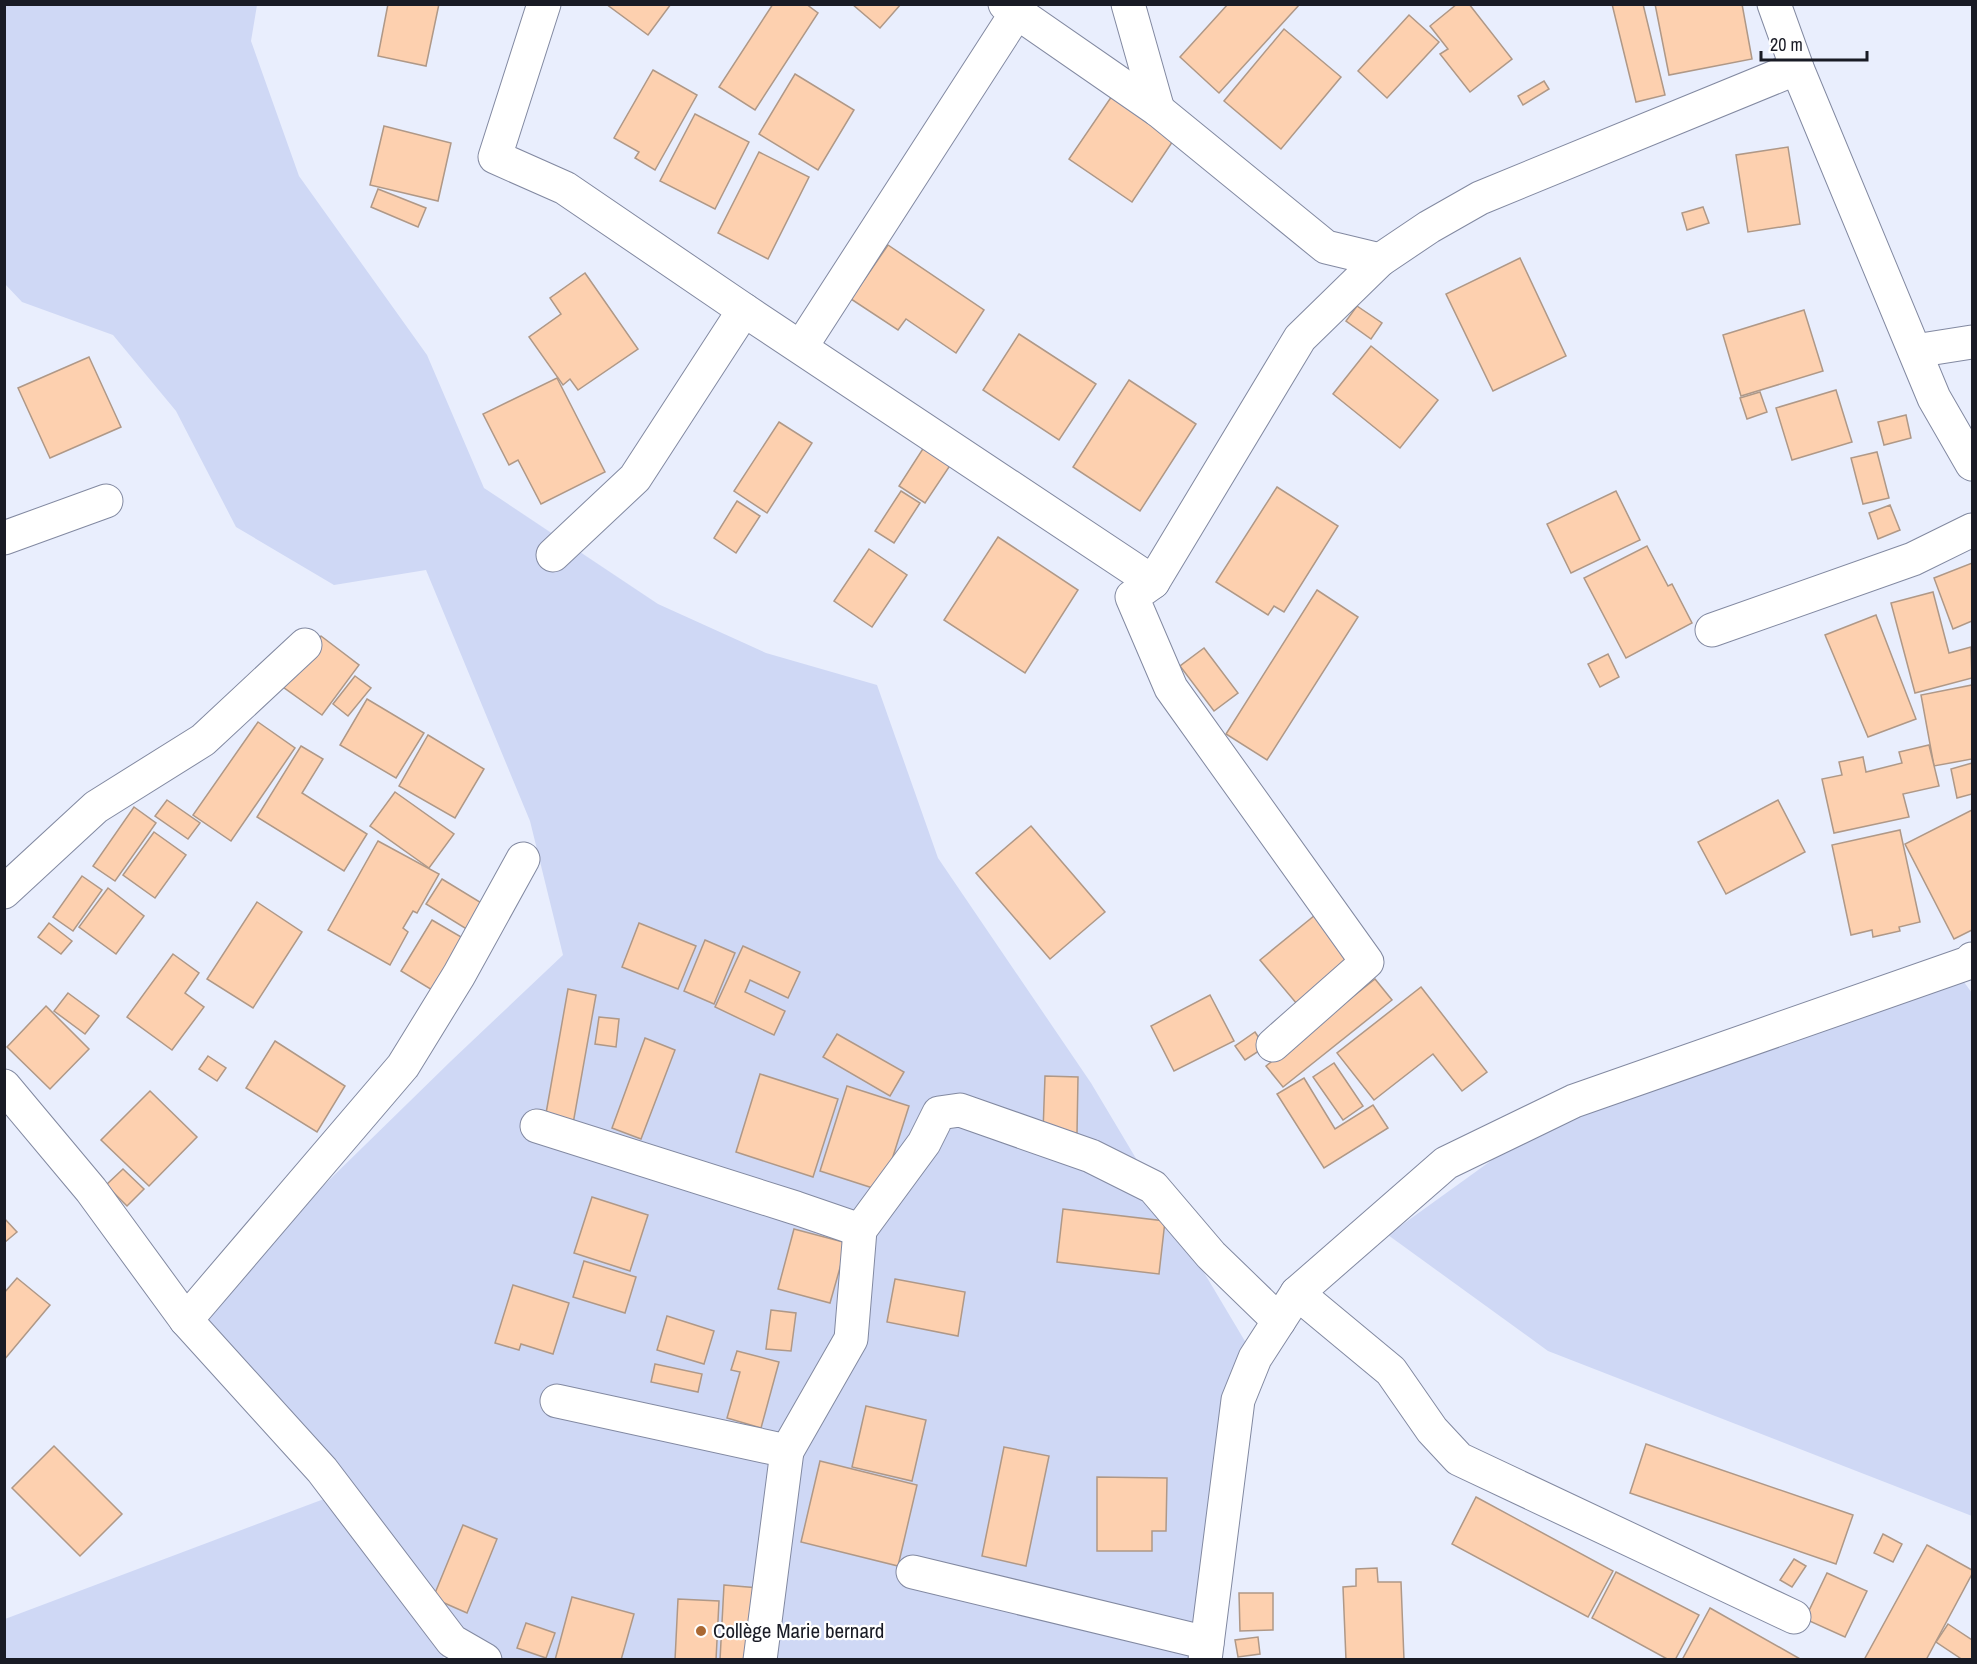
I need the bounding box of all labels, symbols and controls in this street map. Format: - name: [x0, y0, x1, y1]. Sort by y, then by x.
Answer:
- scale bar: [1761, 24, 1868, 62]
- text: 20 m: [1770, 32, 1803, 57]
- place label: Collège Marie bernard: [713, 1616, 884, 1645]
- marker: Collège Marie bernard: [694, 1624, 708, 1638]

